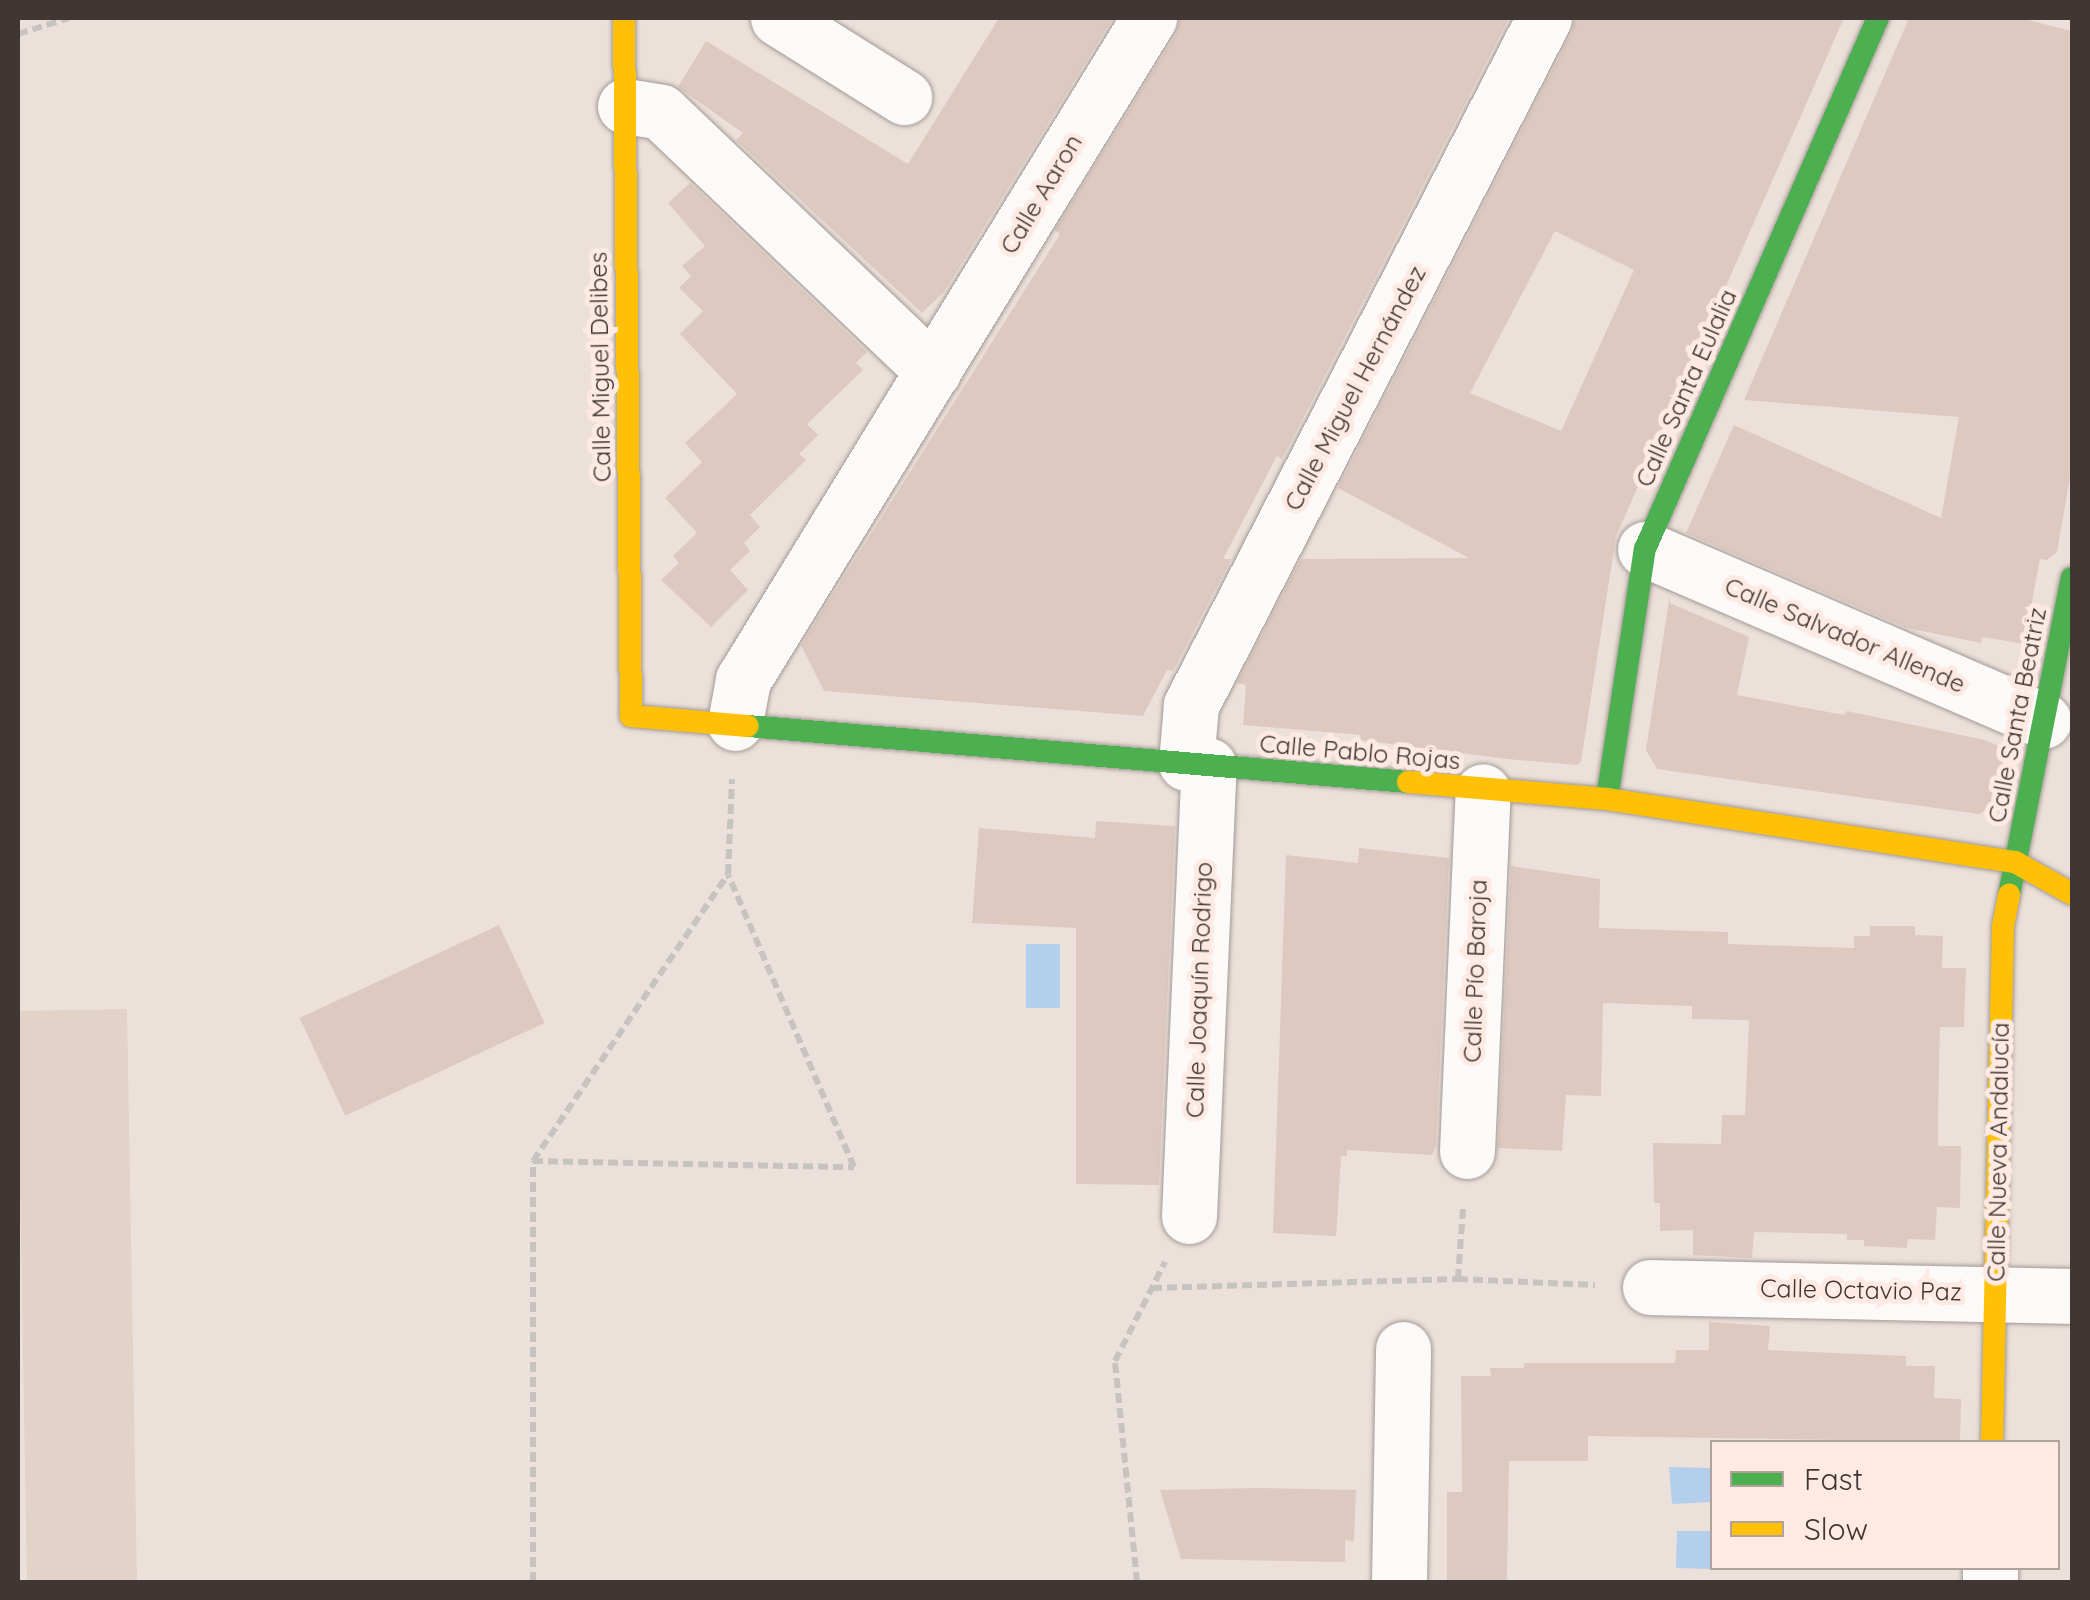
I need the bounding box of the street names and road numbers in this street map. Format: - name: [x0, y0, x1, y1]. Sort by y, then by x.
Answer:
- street label: Calle Aaron: [994, 129, 1088, 259]
- street label: Calle Miguel Delibes: [583, 252, 617, 482]
- street label: Calle Miguel Hernández: [1278, 260, 1432, 516]
- street label: Calle Santa Eulalia: [1629, 285, 1743, 491]
- street label: Calle Salvador Allende: [1720, 571, 1970, 699]
- street label: Calle Santa Beatriz: [1981, 605, 2053, 825]
- street label: Calle Pablo Rojas: [1258, 728, 1462, 776]
- street label: Calle Joaquín Rodrigo: [1180, 861, 1218, 1119]
- street label: Calle Pío Baroja: [1457, 879, 1493, 1063]
- street label: Calle Nueva Andalucía: [1981, 1022, 2015, 1282]
- street label: Calle Octavio Paz: [1760, 1273, 1962, 1307]

